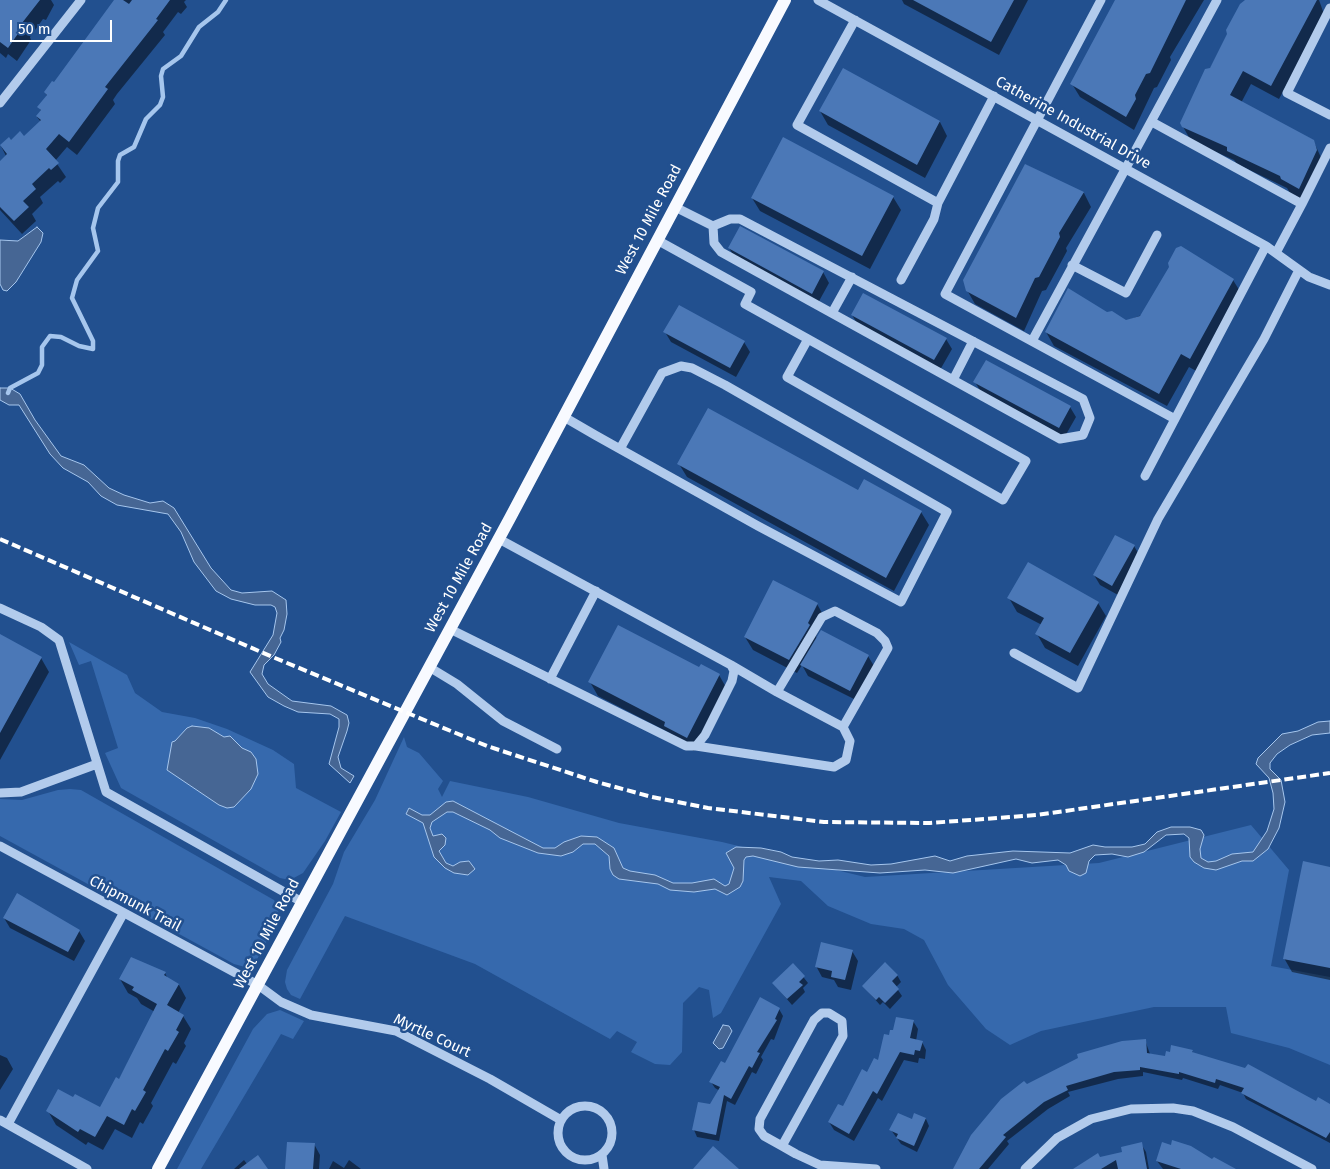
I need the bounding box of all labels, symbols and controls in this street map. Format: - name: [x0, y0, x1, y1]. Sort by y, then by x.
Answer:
- scale bar: [12, 10, 115, 42]
- text: 50 m: [18, 20, 51, 38]
- street label: Catherine Industrial Drive: [992, 73, 1154, 173]
- street label: West 10 Mile Road: [612, 162, 686, 278]
- street label: West 10 Mile Road: [421, 520, 497, 636]
- street label: Chipmunk Trail: [86, 872, 184, 936]
- street label: West 10 Mile Road: [230, 876, 304, 992]
- street label: Myrtle Court: [390, 1010, 474, 1062]

